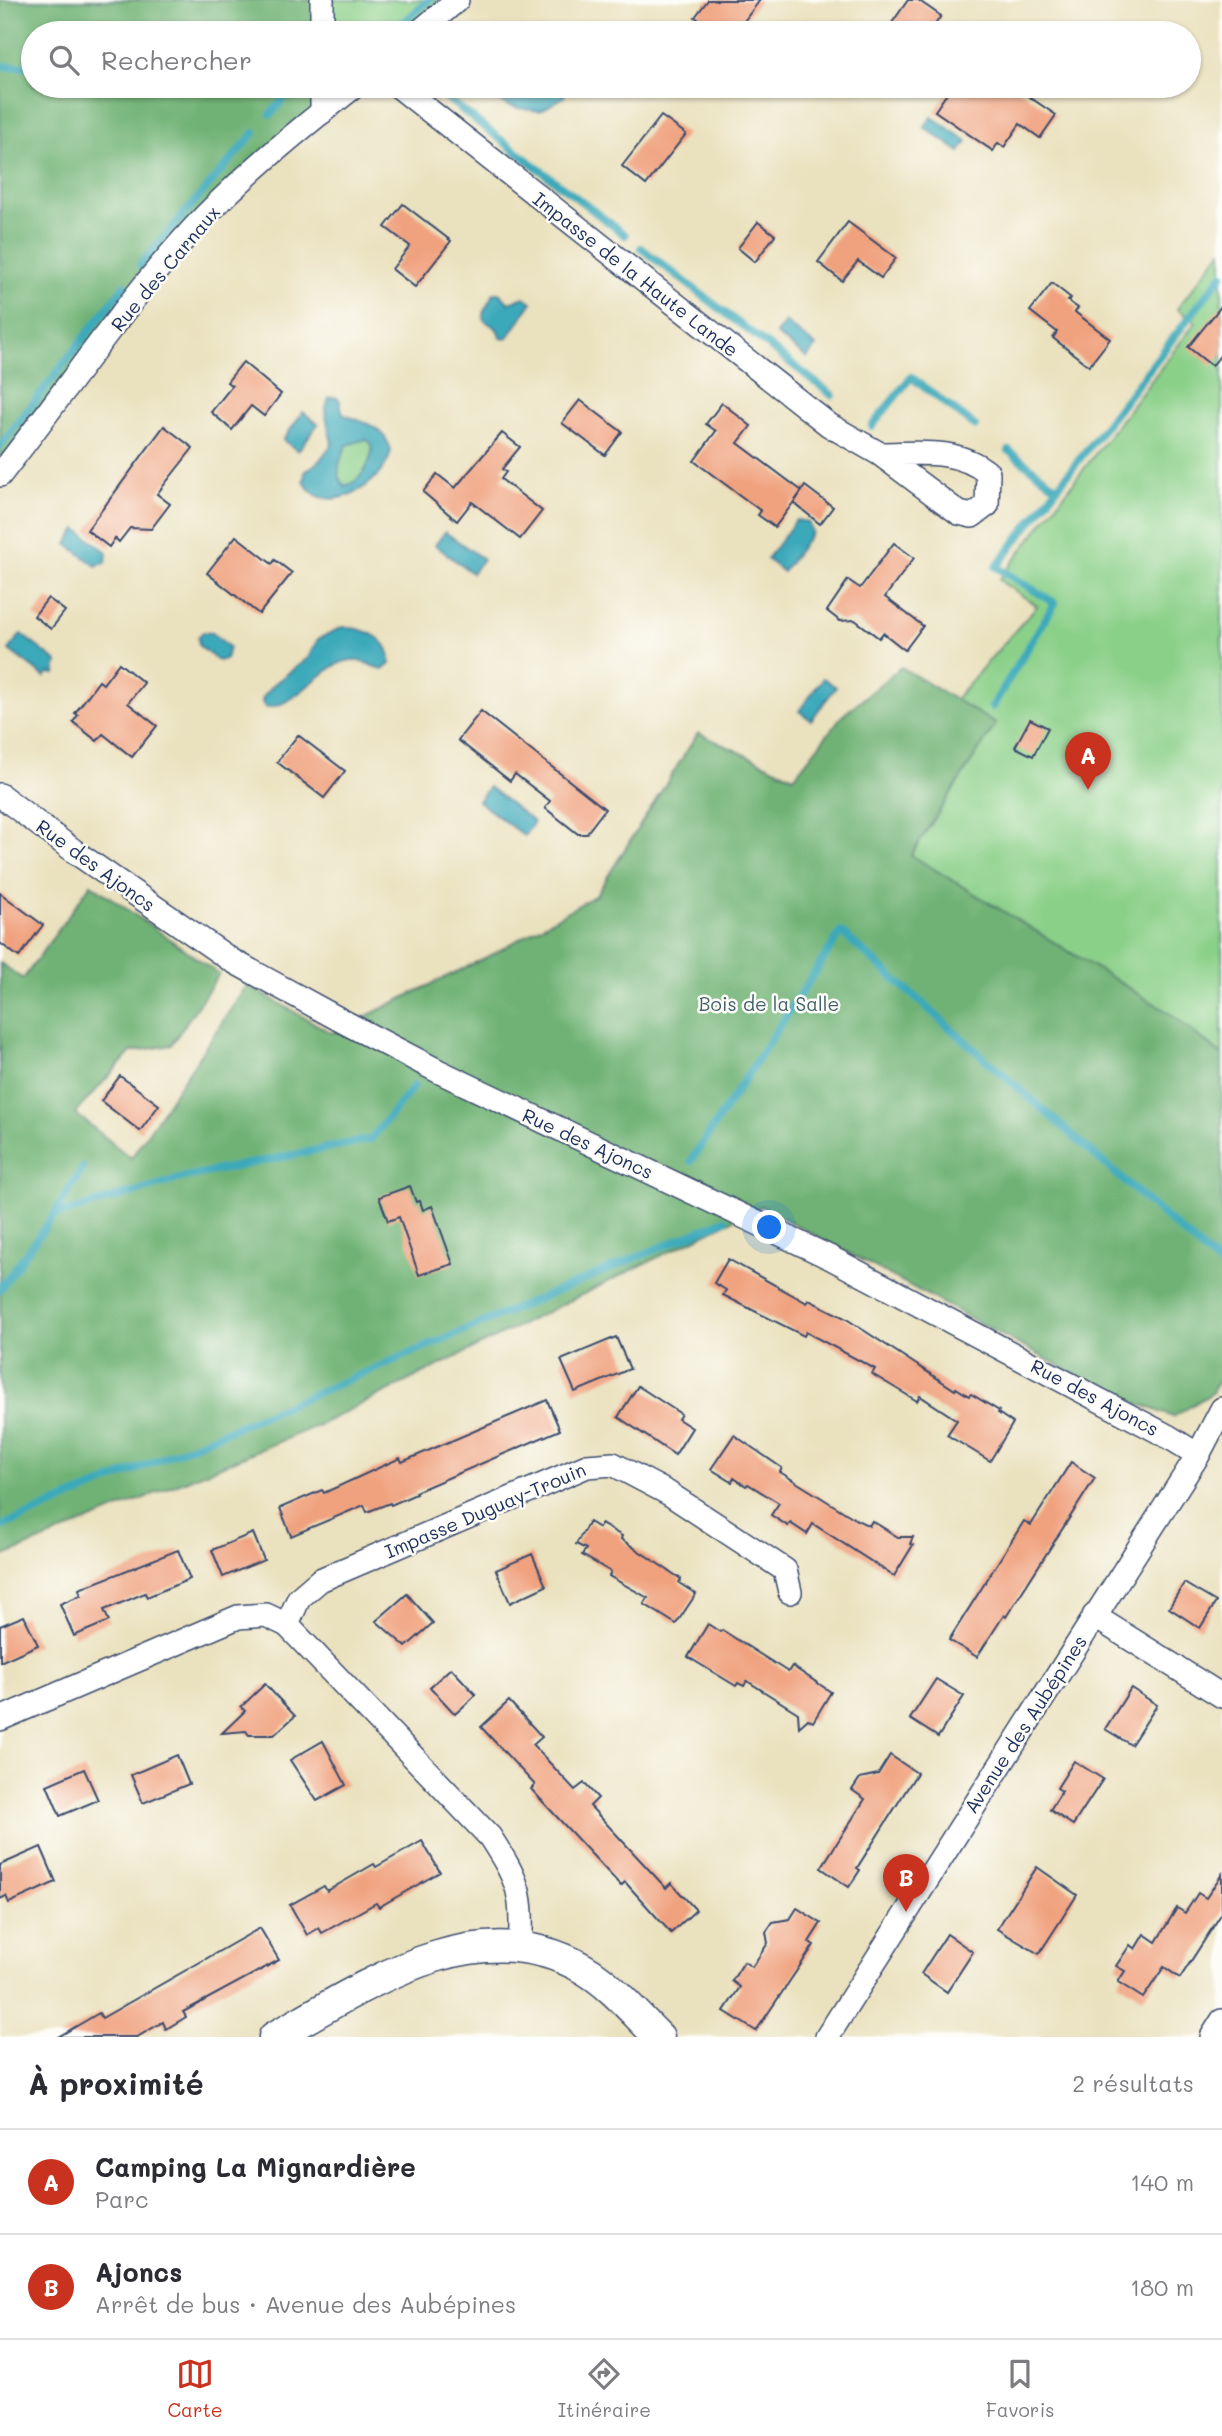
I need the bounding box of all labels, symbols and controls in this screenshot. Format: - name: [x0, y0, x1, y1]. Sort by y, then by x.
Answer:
- search box: [21, 21, 1201, 98]
- icon: search: [45, 41, 83, 79]
- text: Rechercher: [101, 43, 252, 77]
- street label: Impasse de la Haute Lande: [528, 186, 744, 362]
- street label: Rue des Carnaux: [105, 200, 225, 336]
- pin: A: [1065, 732, 1111, 790]
- street label: Rue des Ajoncs: [32, 813, 160, 917]
- park label: Bois de la Salle: [699, 991, 839, 1016]
- street label: Rue des Ajoncs: [519, 1102, 657, 1184]
- your location: [752, 1210, 786, 1244]
- street label: Rue des Ajoncs: [1027, 1353, 1163, 1441]
- street label: Impasse Duguay-Trouin: [381, 1456, 589, 1564]
- street label: Avenue des Aubépines: [958, 1630, 1092, 1818]
- pin: B: [883, 1854, 929, 1912]
- text: À proximité: [28, 2063, 204, 2103]
- text: 2 résultats: [1072, 2068, 1194, 2098]
- text: Camping La Mignardière: [95, 2150, 416, 2184]
- text: A: [43, 2167, 59, 2197]
- text: 140 m: [1130, 2167, 1194, 2197]
- text: Parc: [95, 2184, 148, 2214]
- text: Ajoncs: [95, 2255, 182, 2289]
- text: B: [43, 2272, 59, 2302]
- text: 180 m: [1130, 2272, 1194, 2302]
- text: Arrêt de bus · Avenue des Aubépines: [95, 2289, 516, 2319]
- tab: Carte: [168, 2355, 223, 2422]
- tab: Itinéraire: [558, 2355, 651, 2422]
- tab: Favoris: [986, 2355, 1054, 2422]

